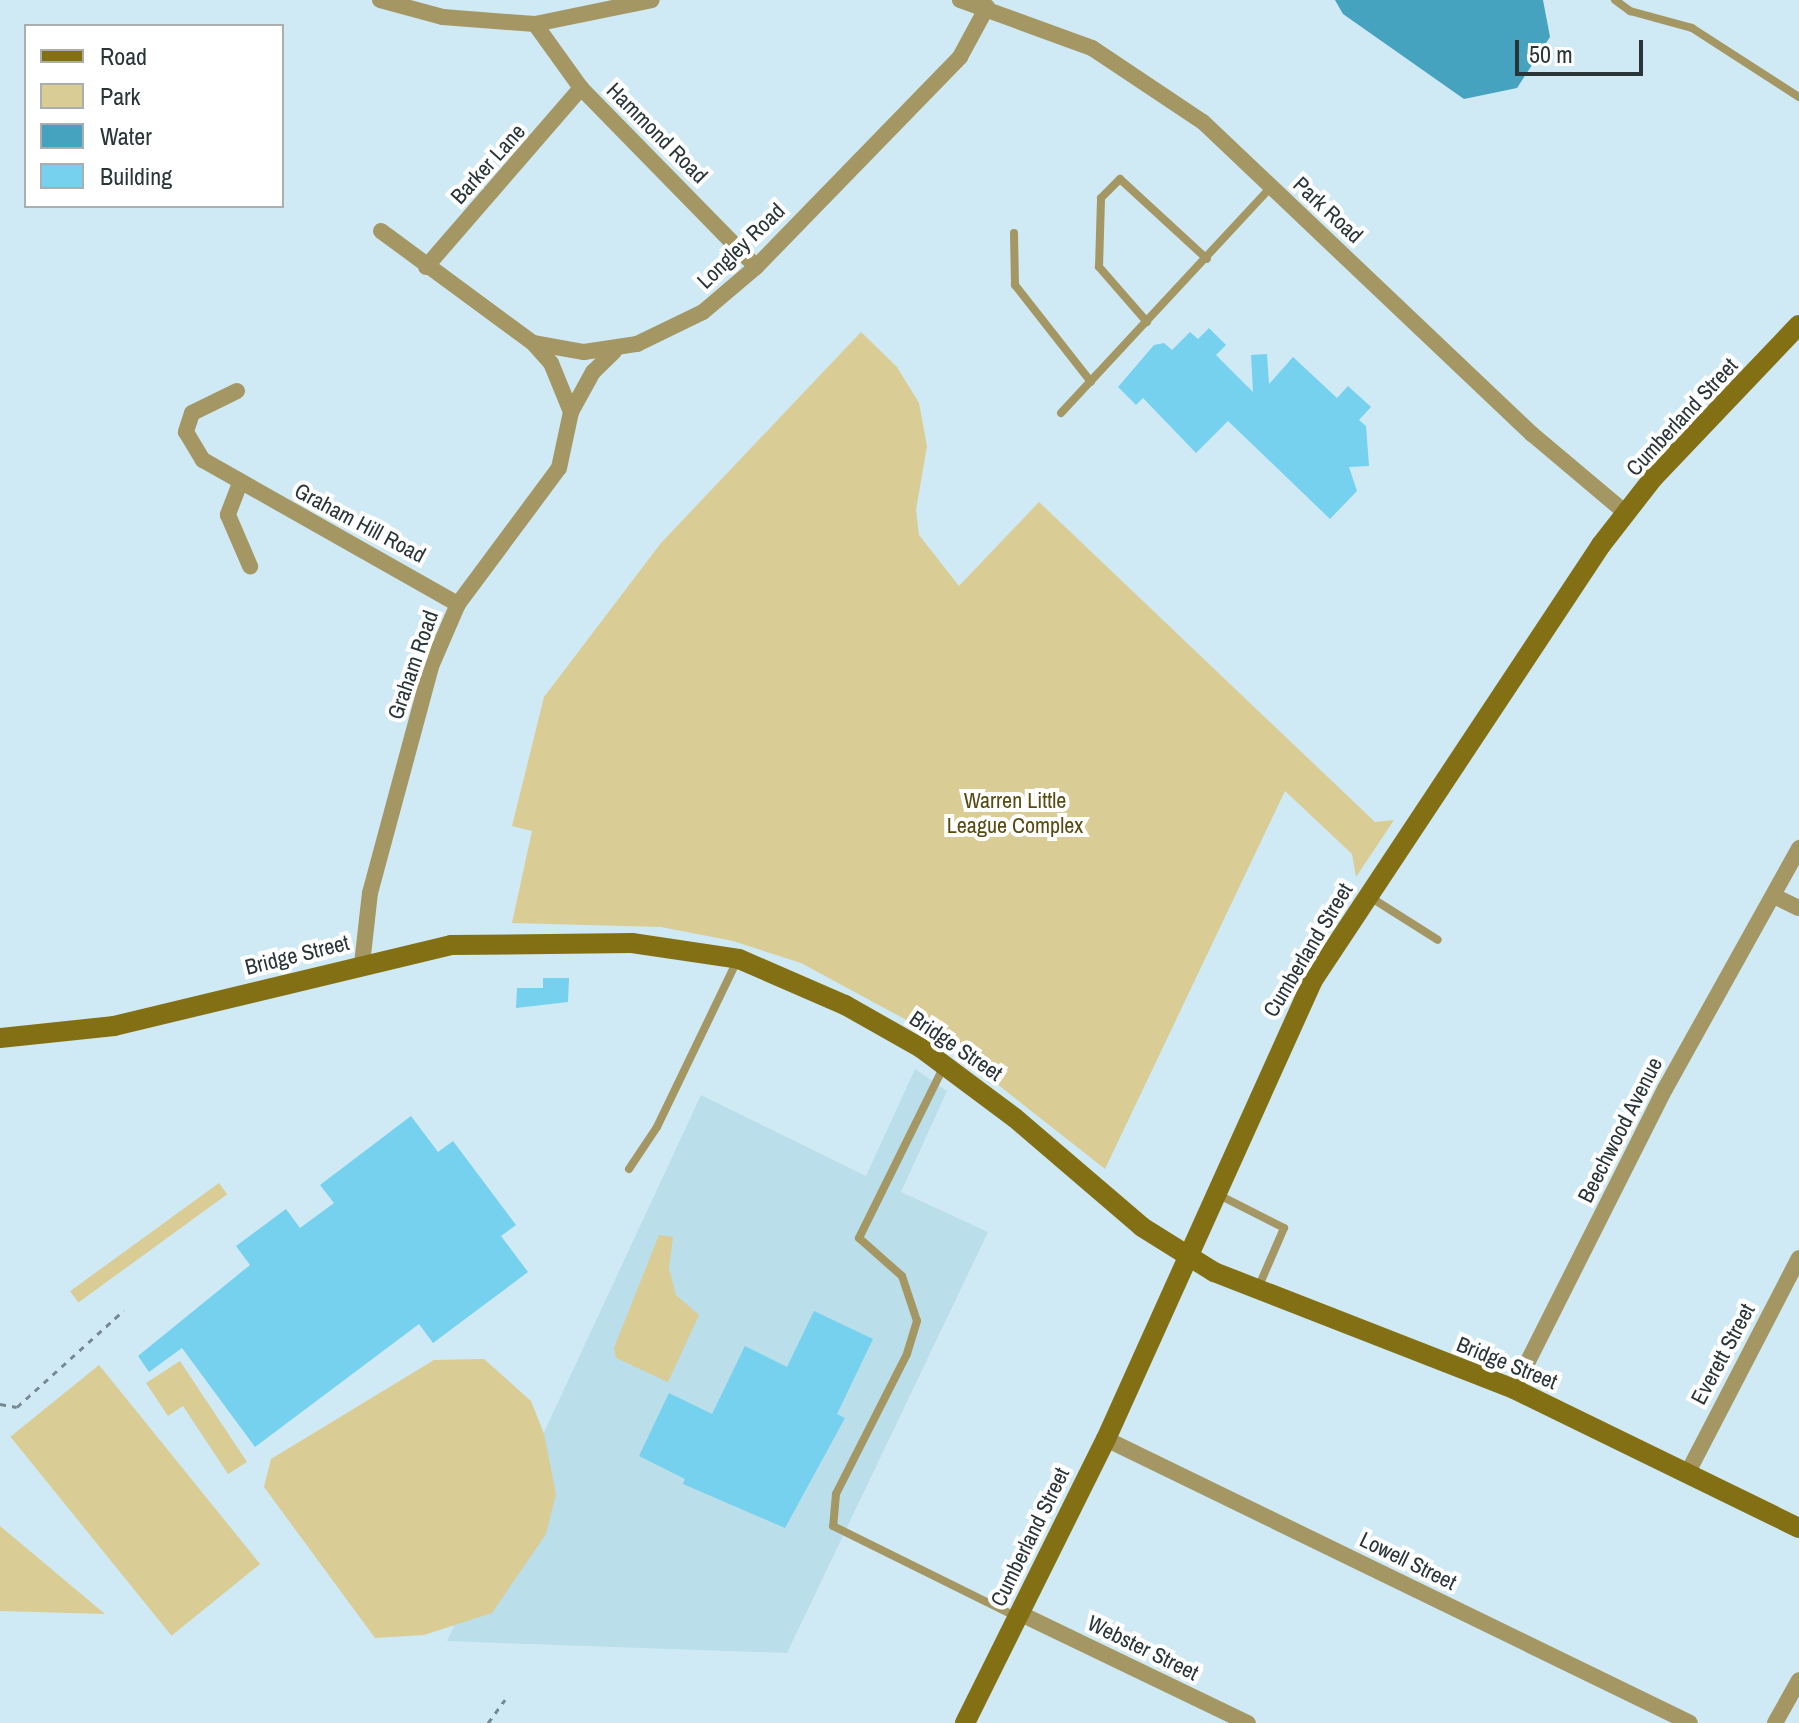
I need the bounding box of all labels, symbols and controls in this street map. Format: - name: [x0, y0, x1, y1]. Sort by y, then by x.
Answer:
- legend: [24, 24, 284, 208]
- scale bar: [1519, 24, 1647, 74]
- text: 50 m: [1529, 38, 1573, 70]
- text: Road: [100, 40, 147, 72]
- street label: Hammond Road: [601, 77, 713, 189]
- text: Park: [100, 80, 140, 112]
- street label: Barker Lane: [445, 119, 531, 209]
- text: Water: [100, 120, 152, 152]
- text: Building: [100, 160, 172, 192]
- street label: Park Road: [1288, 171, 1368, 249]
- street label: Longley Road: [692, 198, 790, 294]
- street label: Cumberland Street: [1621, 353, 1743, 481]
- street label: Graham Hill Road: [290, 477, 430, 569]
- street label: Graham Road: [382, 607, 444, 723]
- park label: Warren Little League Complex: [947, 787, 1083, 838]
- street label: Cumberland Street: [1258, 878, 1358, 1022]
- street label: Bridge Street: [242, 929, 352, 981]
- street label: Bridge Street: [905, 1005, 1007, 1087]
- street label: Beechwood Avenue: [1572, 1053, 1668, 1207]
- street label: Everett Street: [1685, 1299, 1761, 1409]
- street label: Bridge Street: [1453, 1331, 1561, 1395]
- street label: Cumberland Street: [985, 1463, 1075, 1611]
- street label: Lowell Street: [1355, 1526, 1461, 1596]
- street label: Webster Street: [1083, 1610, 1203, 1686]

